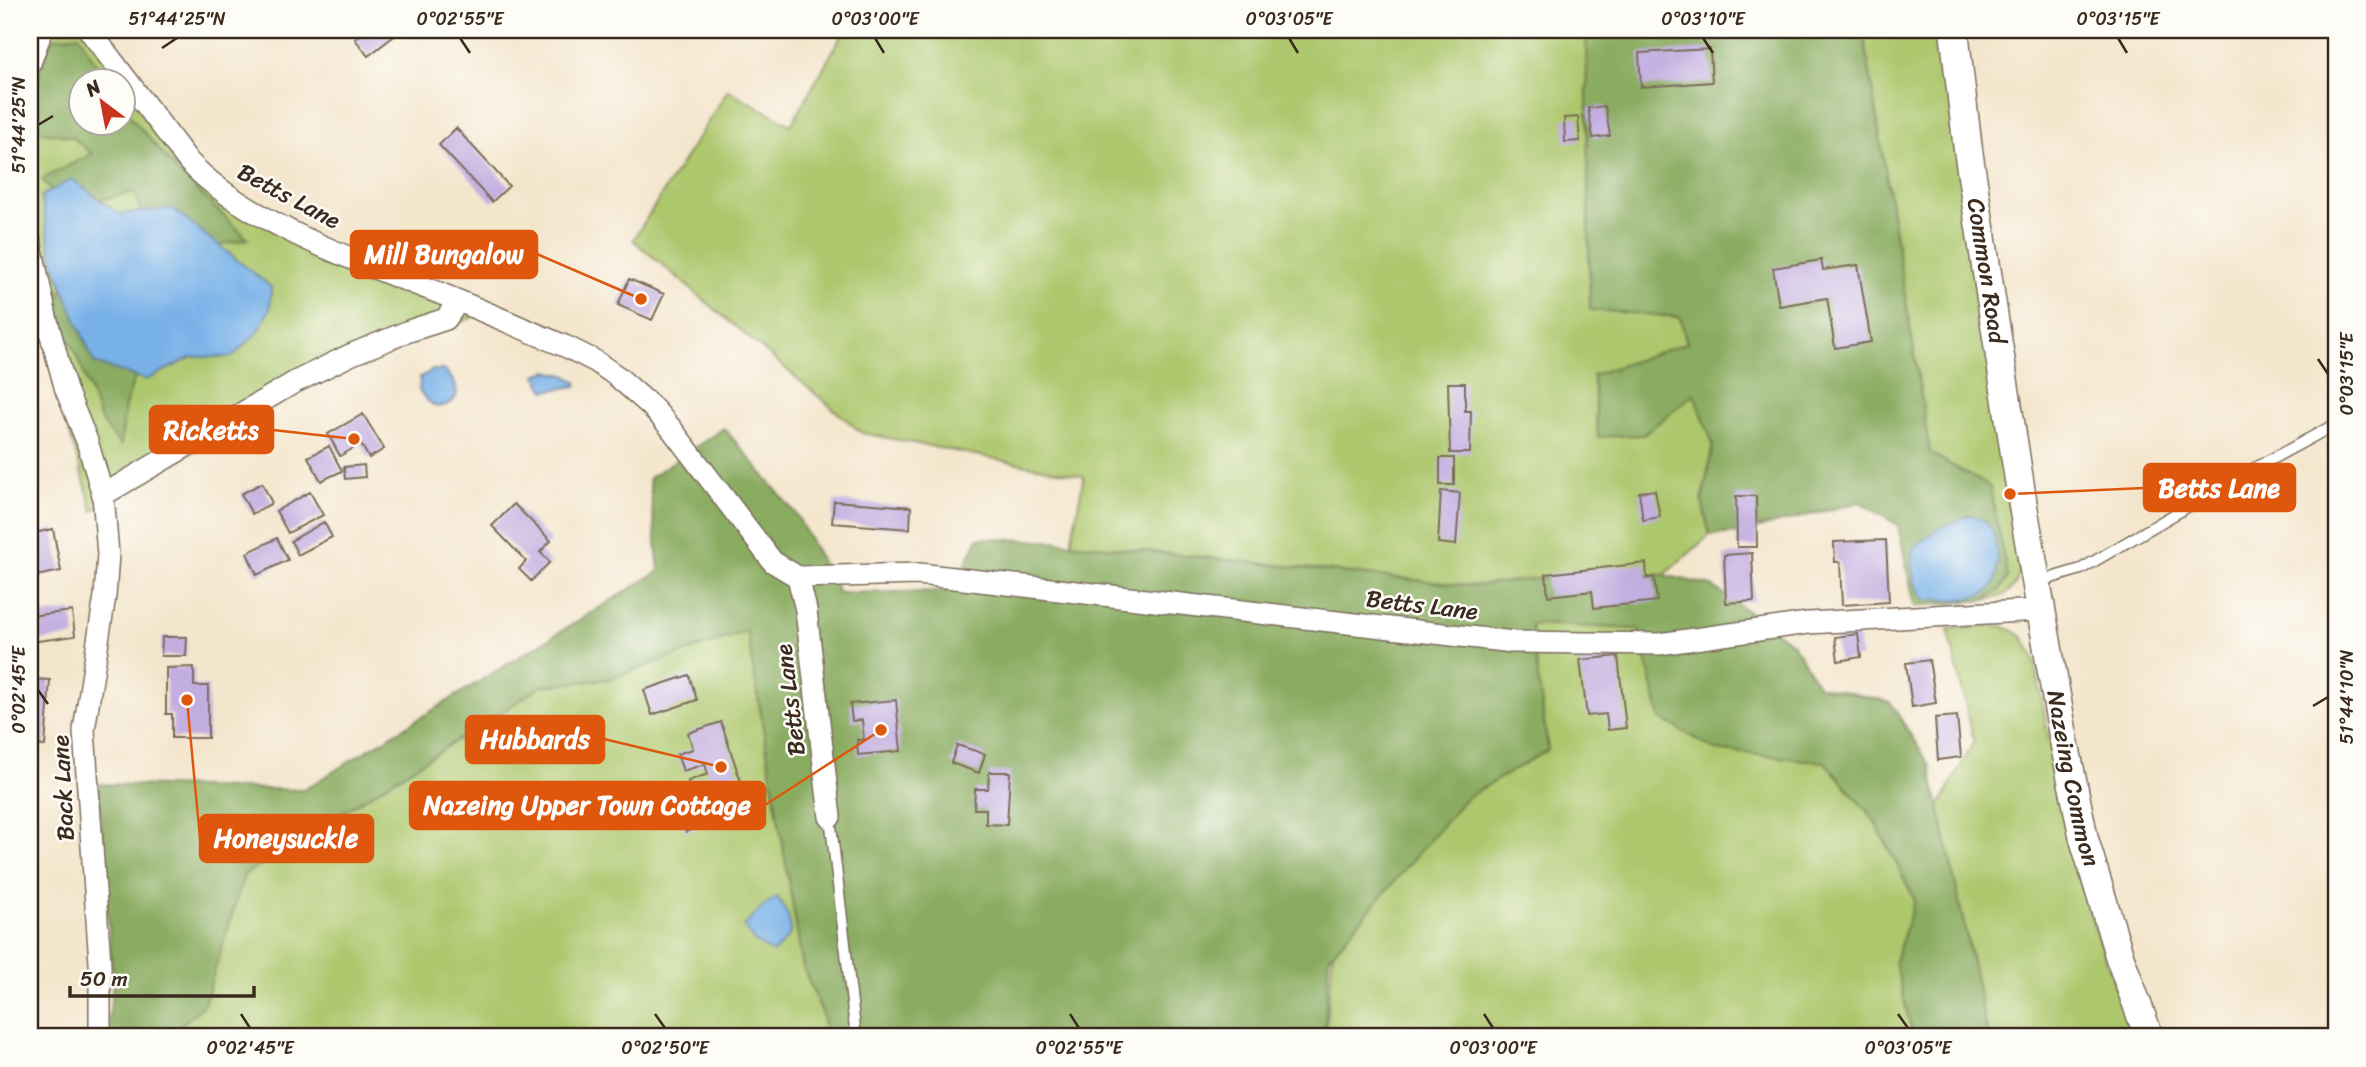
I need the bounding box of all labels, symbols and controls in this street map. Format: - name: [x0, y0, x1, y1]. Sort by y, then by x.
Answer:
- text: 51°44'25"N: [129, 3, 226, 35]
- text: 0°02'55"E: [417, 3, 505, 35]
- text: 0°03'00"E: [831, 3, 920, 35]
- text: 0°03'05"E: [1246, 3, 1333, 35]
- text: 0°03'10"E: [1661, 3, 1746, 35]
- text: 0°03'15"E: [2076, 3, 2161, 35]
- north arrow: [66, 66, 136, 136]
- text: N: [78, 70, 108, 106]
- text: 51°44'25"N: [3, 76, 35, 173]
- street label: Betts Lane: [230, 151, 349, 241]
- street label: Common Road: [1955, 195, 2019, 349]
- callout: Mill Bungalow: [351, 231, 537, 278]
- text: Mill Bungalow: [363, 231, 524, 277]
- text: 0°03'15"E: [2331, 331, 2363, 416]
- callout: Ricketts: [150, 406, 273, 453]
- text: Ricketts: [162, 407, 260, 453]
- callout: Betts Lane: [2144, 464, 2295, 511]
- text: Betts Lane: [2158, 465, 2280, 511]
- street label: Betts Lane: [1364, 577, 1481, 633]
- street label: Betts Lane: [762, 641, 818, 758]
- text: 0°02'45"E: [3, 645, 35, 734]
- text: 51°44'10"N: [2331, 649, 2363, 744]
- street label: Nazeing Common: [2034, 687, 2112, 872]
- callout: Hubbards: [466, 716, 604, 763]
- text: Hubbards: [480, 716, 591, 762]
- street label: Back Lane: [39, 734, 87, 842]
- callout: Nazeing Upper Town Cottage: [410, 782, 765, 829]
- text: Nazeing Upper Town Cottage: [422, 782, 751, 828]
- callout: Honeysuckle: [200, 815, 373, 862]
- text: Honeysuckle: [214, 815, 359, 861]
- scale bar: [70, 955, 254, 999]
- text: 50 m: [80, 960, 128, 998]
- text: 0°02'45"E: [206, 1032, 295, 1064]
- text: 0°02'50"E: [621, 1032, 710, 1064]
- text: 0°02'55"E: [1036, 1032, 1124, 1064]
- text: 0°03'00"E: [1449, 1032, 1538, 1064]
- text: 0°03'05"E: [1865, 1032, 1952, 1064]

